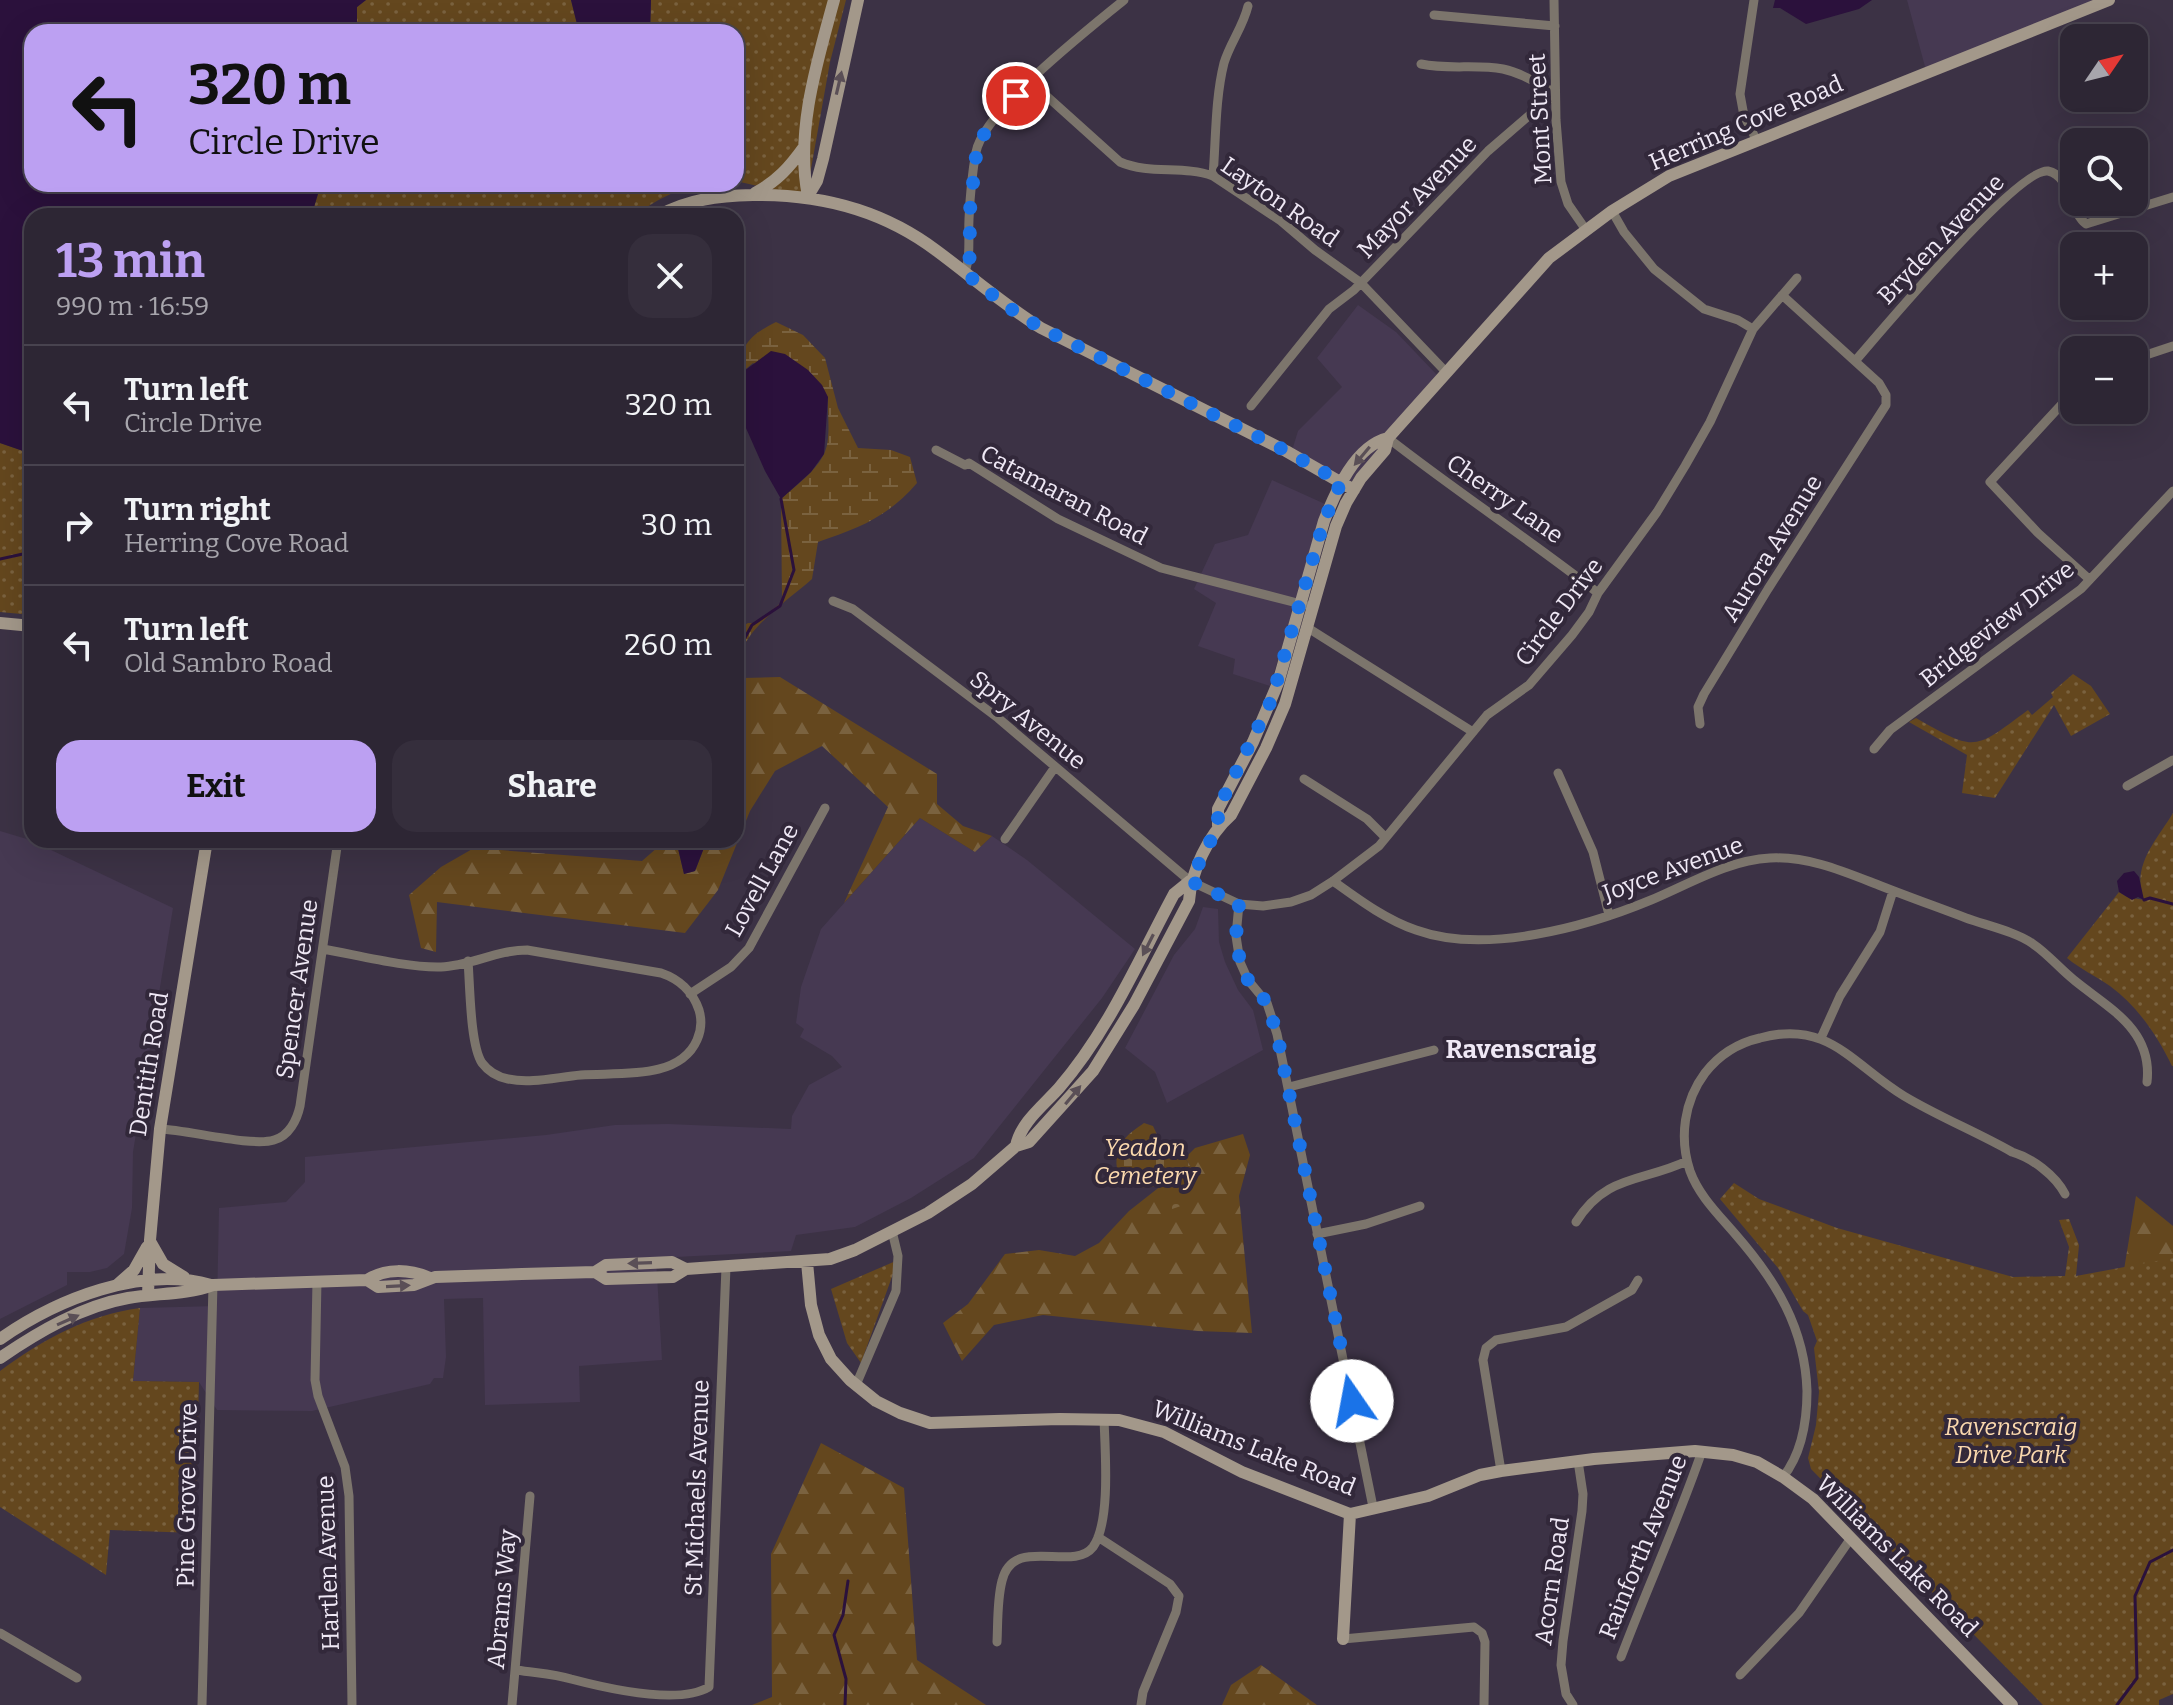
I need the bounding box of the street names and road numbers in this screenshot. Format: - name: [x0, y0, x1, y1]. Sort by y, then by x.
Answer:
- street label: Mont Street: [1523, 52, 1557, 185]
- street label: Herring Cove Road: [1645, 70, 1847, 176]
- street label: Mayor Avenue: [1352, 130, 1482, 264]
- street label: Layton Road: [1216, 151, 1344, 253]
- street label: Bryden Avenue: [1872, 168, 2010, 310]
- street label: Catamaran Road: [976, 439, 1152, 551]
- street label: Cherry Lane: [1441, 449, 1569, 549]
- street label: Aurora Avenue: [1716, 470, 1828, 626]
- street label: Circle Drive: [1509, 553, 1609, 671]
- street label: Bridgeview Drive: [1914, 555, 2080, 693]
- street label: Spry Avenue: [964, 665, 1092, 775]
- street label: Lovell Lane: [720, 819, 804, 941]
- street label: Joyce Avenue: [1598, 831, 1747, 908]
- street label: Spencer Avenue: [271, 897, 323, 1081]
- street label: Dentith Road: [124, 990, 174, 1138]
- street label: St Michaels Avenue: [679, 1379, 715, 1597]
- street label: Williams Lake Road: [1148, 1394, 1360, 1502]
- street label: Pine Grove Drive: [171, 1402, 203, 1588]
- street label: Rainforth Avenue: [1593, 1451, 1693, 1643]
- street label: Williams Lake Road: [1810, 1469, 1984, 1643]
- street label: Hartlen Avenue: [311, 1475, 345, 1651]
- street label: Acorn Road: [1529, 1515, 1575, 1647]
- street label: Abrams Way: [482, 1528, 522, 1670]

